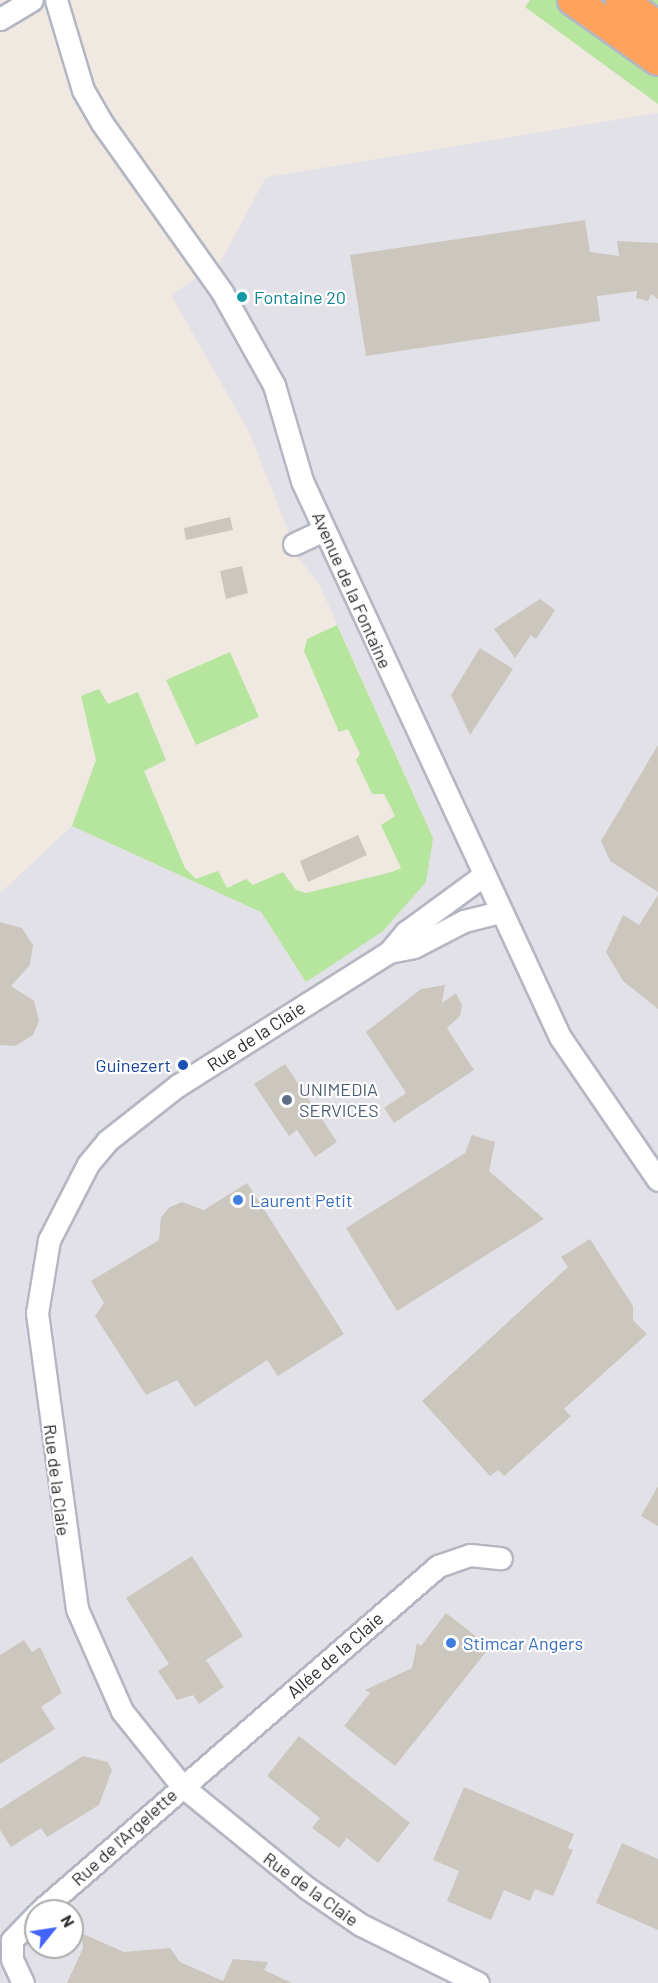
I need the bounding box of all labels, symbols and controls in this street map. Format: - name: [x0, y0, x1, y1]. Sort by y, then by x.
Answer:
- place label: Fontaine 20: [254, 286, 346, 308]
- marker: Fontaine 20: [235, 290, 249, 304]
- street label: Avenue de la Fontaine: [308, 508, 396, 672]
- street label: Rue de la Claie: [203, 996, 309, 1076]
- place label: Guinezert: [96, 1054, 171, 1076]
- marker: Guinezert: [176, 1058, 190, 1072]
- place label: UNIMEDIA SERVICES: [299, 1079, 379, 1122]
- marker: UNIMEDIA SERVICES: [280, 1093, 294, 1107]
- place label: Laurent Petit: [250, 1189, 352, 1211]
- marker: Laurent Petit: [231, 1193, 245, 1207]
- street label: Rue de la Claie: [39, 1423, 75, 1537]
- street label: Allée de la Claie: [282, 1607, 388, 1703]
- place label: Stimcar Angers: [463, 1632, 583, 1654]
- marker: Stimcar Angers: [444, 1636, 458, 1650]
- street label: Rue de l'Argelette: [67, 1784, 181, 1890]
- street label: Rue de la Claie: [259, 1847, 363, 1931]
- north arrow: [24, 1899, 84, 1959]
- text: N: [57, 1911, 79, 1930]

